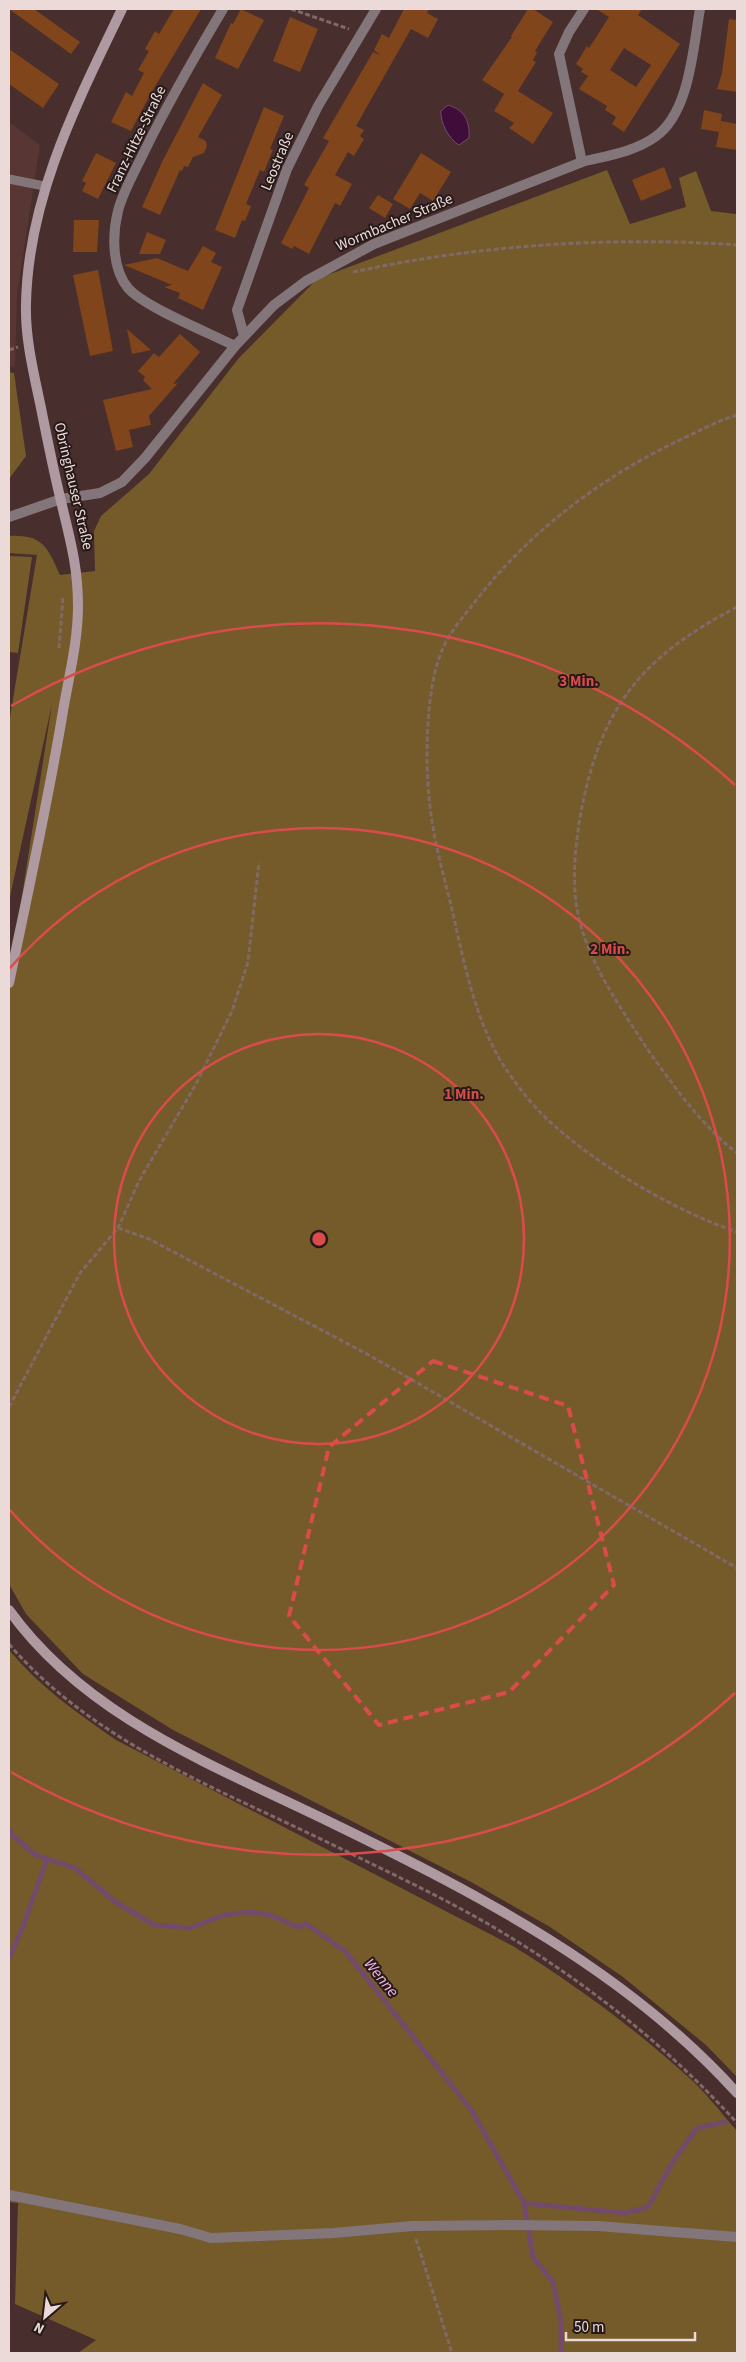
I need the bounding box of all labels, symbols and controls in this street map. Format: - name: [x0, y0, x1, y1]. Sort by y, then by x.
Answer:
- street label: Franz-Hitze-Straße: [101, 82, 171, 196]
- street label: Leostraße: [256, 128, 299, 194]
- street label: Wormbacher Straße: [333, 188, 456, 257]
- street label: Obringhauser Straße: [49, 420, 98, 552]
- text: 3 Min.: [559, 671, 599, 692]
- text: 2 Min.: [590, 939, 630, 960]
- text: 1 Min.: [444, 1084, 484, 1105]
- centre of rings: [310, 1230, 328, 1248]
- water label: Wenne: [359, 1954, 404, 2002]
- north arrow: [20, 2292, 70, 2342]
- scale bar: [566, 2310, 695, 2342]
- text: N: [31, 2317, 48, 2339]
- text: 50 m: [574, 2317, 604, 2338]

